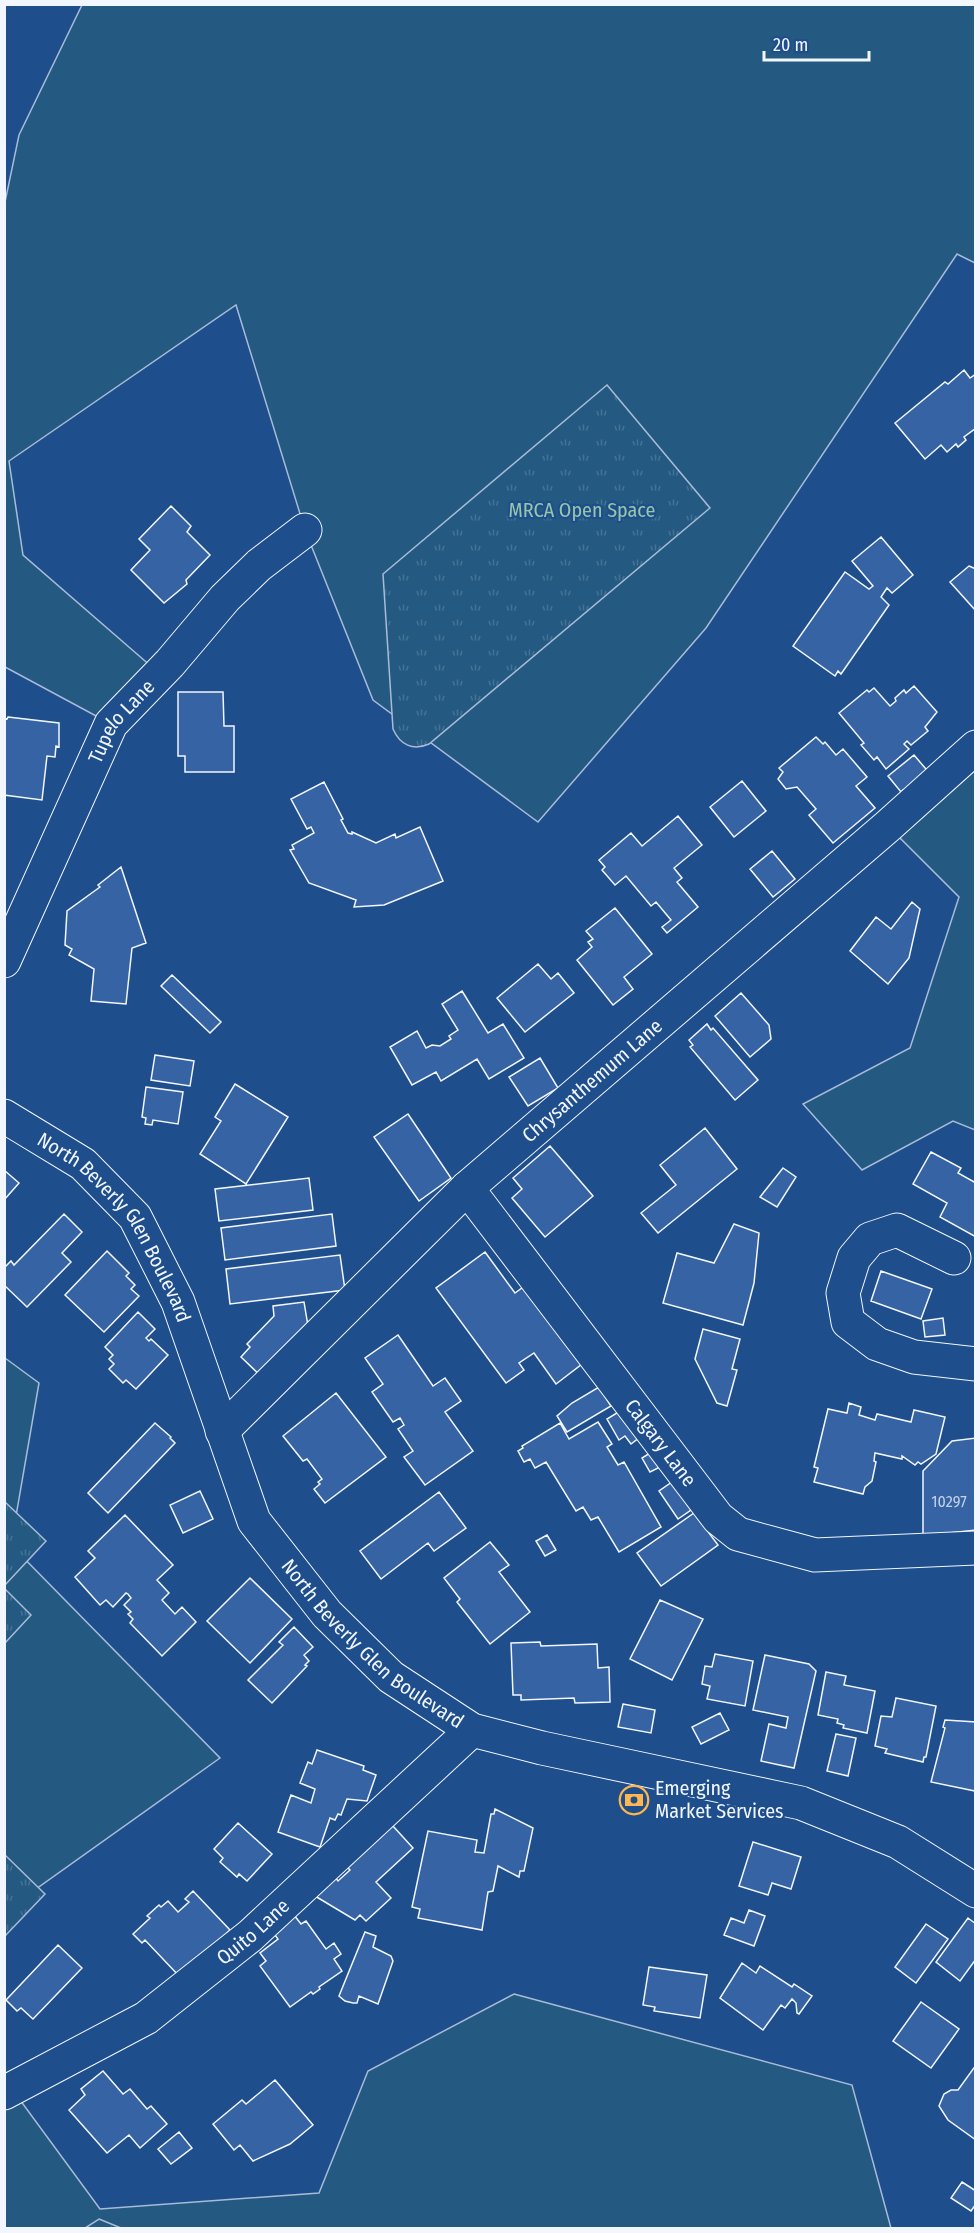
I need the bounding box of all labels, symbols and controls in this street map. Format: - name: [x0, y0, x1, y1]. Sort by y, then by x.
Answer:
- scale bar: [764, 24, 869, 62]
- text: 20 m: [773, 34, 808, 56]
- park label: MRCA Open Space: [509, 498, 655, 522]
- street label: Tupelo Lane: [83, 674, 160, 767]
- street label: Chrysanthemum Lane: [517, 1014, 667, 1147]
- street label: North Beverly Glen Boulevard: [33, 1127, 196, 1325]
- street label: Calgary Lane: [620, 1394, 702, 1491]
- house number: 10297: [931, 1492, 967, 1511]
- street label: North Beverly Glen Boulevard: [277, 1554, 468, 1733]
- place label: Emerging Market Services: [655, 1776, 784, 1823]
- bank icon: Emerging Market Services: [618, 1784, 650, 1816]
- street label: Quito Lane: [212, 1894, 294, 1970]

